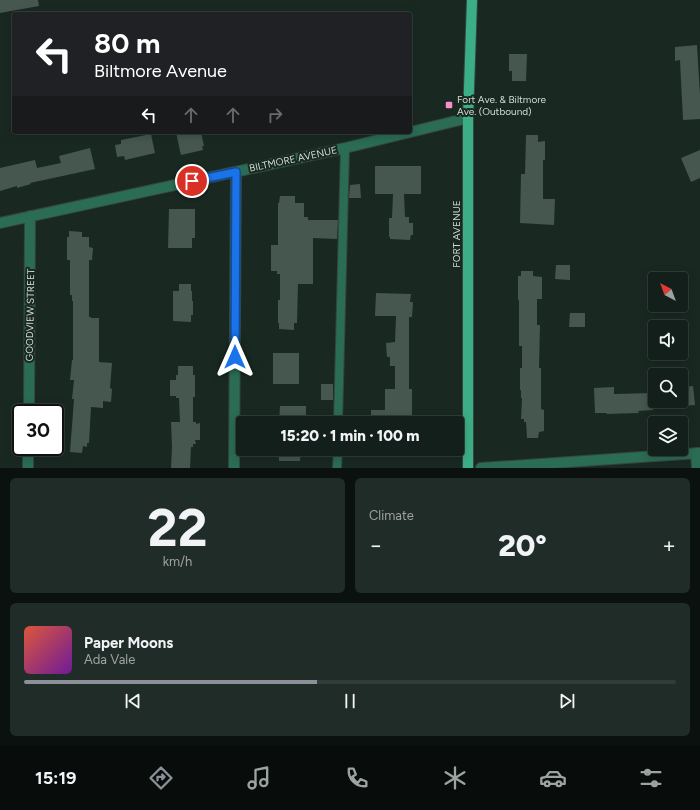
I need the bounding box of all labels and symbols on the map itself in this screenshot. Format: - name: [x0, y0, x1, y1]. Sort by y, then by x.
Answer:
- place label: Fort Ave. & Biltmore Ave. (Outbound): [457, 93, 547, 118]
- marker: Fort Ave. & Biltmore Ave. (Outbound): [444, 100, 454, 110]
- street label: BILTMORE AVENUE: [248, 143, 338, 175]
- pin: [175, 164, 209, 198]
- street label: FORT AVENUE: [450, 200, 463, 268]
- street label: GOODVIEW STREET: [23, 268, 37, 362]
- north arrow: [648, 272, 688, 312]
- position arrow: [214, 336, 256, 378]
- speed limit sign: 30: [12, 404, 64, 456]

